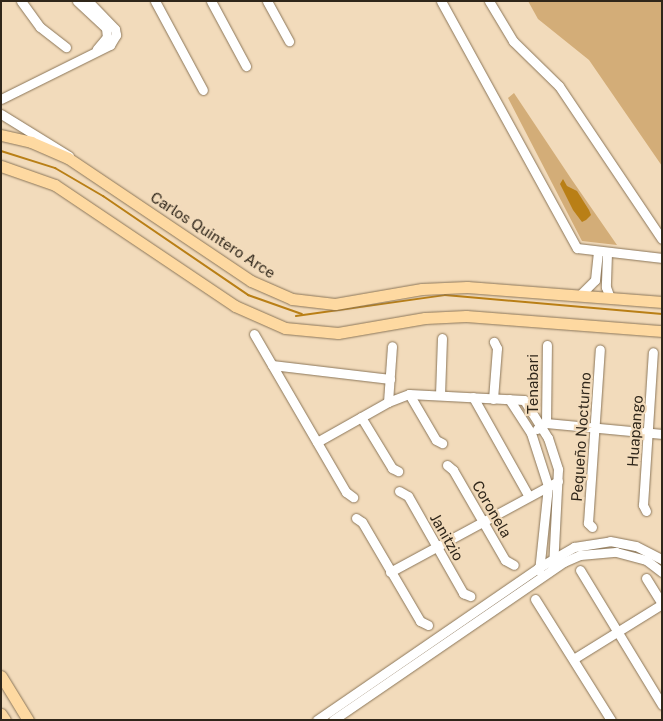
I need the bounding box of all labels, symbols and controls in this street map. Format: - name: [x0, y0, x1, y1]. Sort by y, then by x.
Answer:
- street label: Carlos Quintero Arce: [147, 188, 279, 282]
- street label: Tenabari: [524, 354, 542, 414]
- street label: Pequeño Nocturno: [567, 372, 595, 502]
- street label: Huapango: [624, 395, 646, 467]
- street label: Coronela: [468, 477, 516, 541]
- street label: Janitzio: [426, 510, 468, 564]

